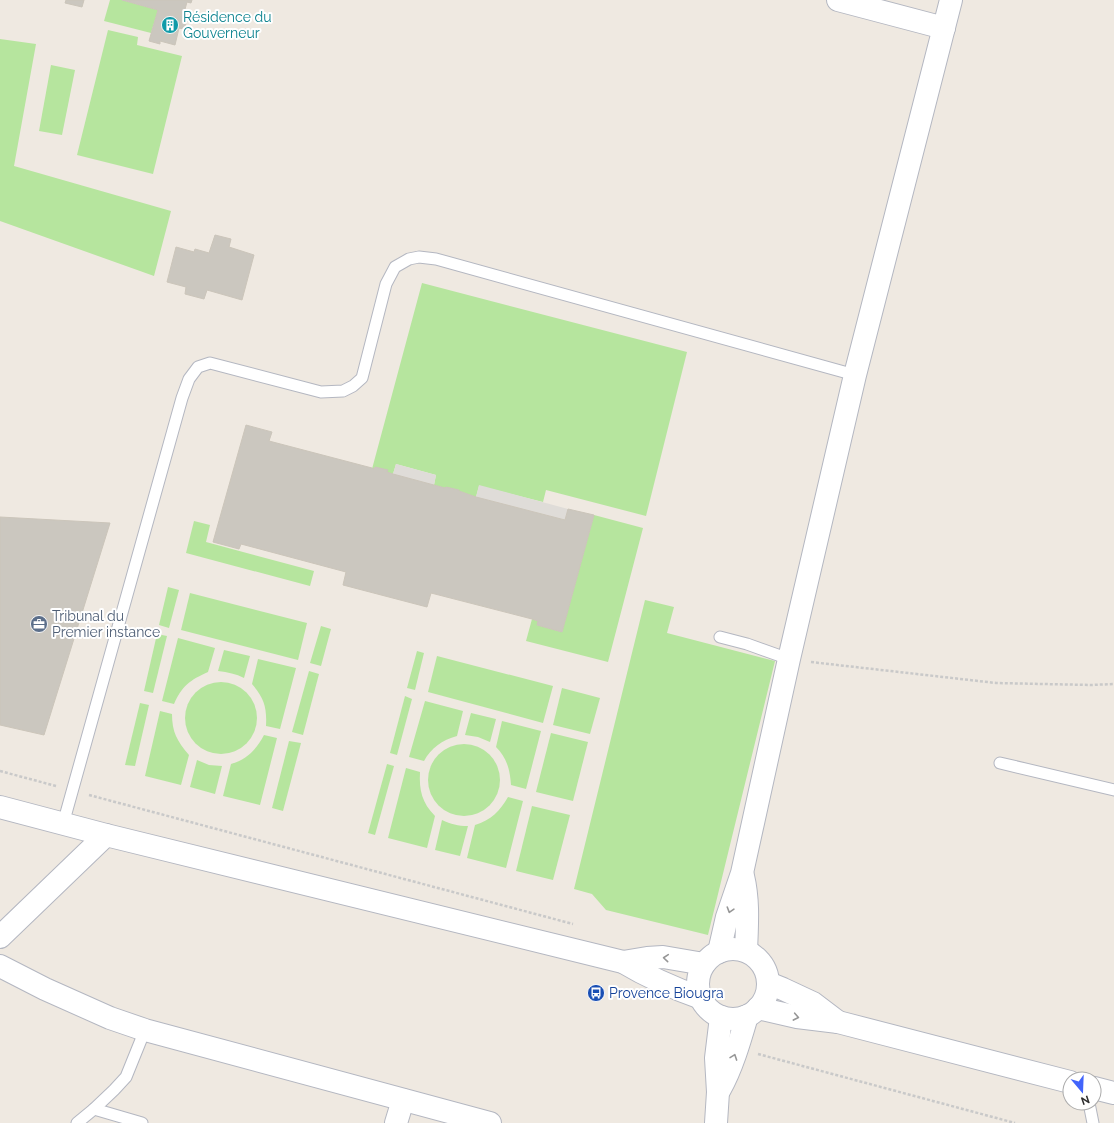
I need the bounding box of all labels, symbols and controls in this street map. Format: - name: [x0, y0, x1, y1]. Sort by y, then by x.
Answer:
- place label: Résidence du Gouverneur: [183, 9, 271, 41]
- building icon: Résidence du Gouverneur: [160, 15, 180, 35]
- place label: Tribunal du Premier instance: [52, 608, 160, 640]
- office icon: Tribunal du Premier instance: [29, 614, 49, 634]
- one-way arrow: [726, 906, 735, 913]
- one-way arrow: [663, 954, 669, 963]
- bus stop icon: Provence Biougra: [586, 983, 606, 1003]
- place label: Provence Biougra: [609, 985, 724, 1001]
- one-way arrow: [793, 1012, 799, 1021]
- one-way arrow: [729, 1053, 737, 1060]
- north arrow: [1062, 1071, 1102, 1111]
- text: N: [1079, 1092, 1091, 1107]

